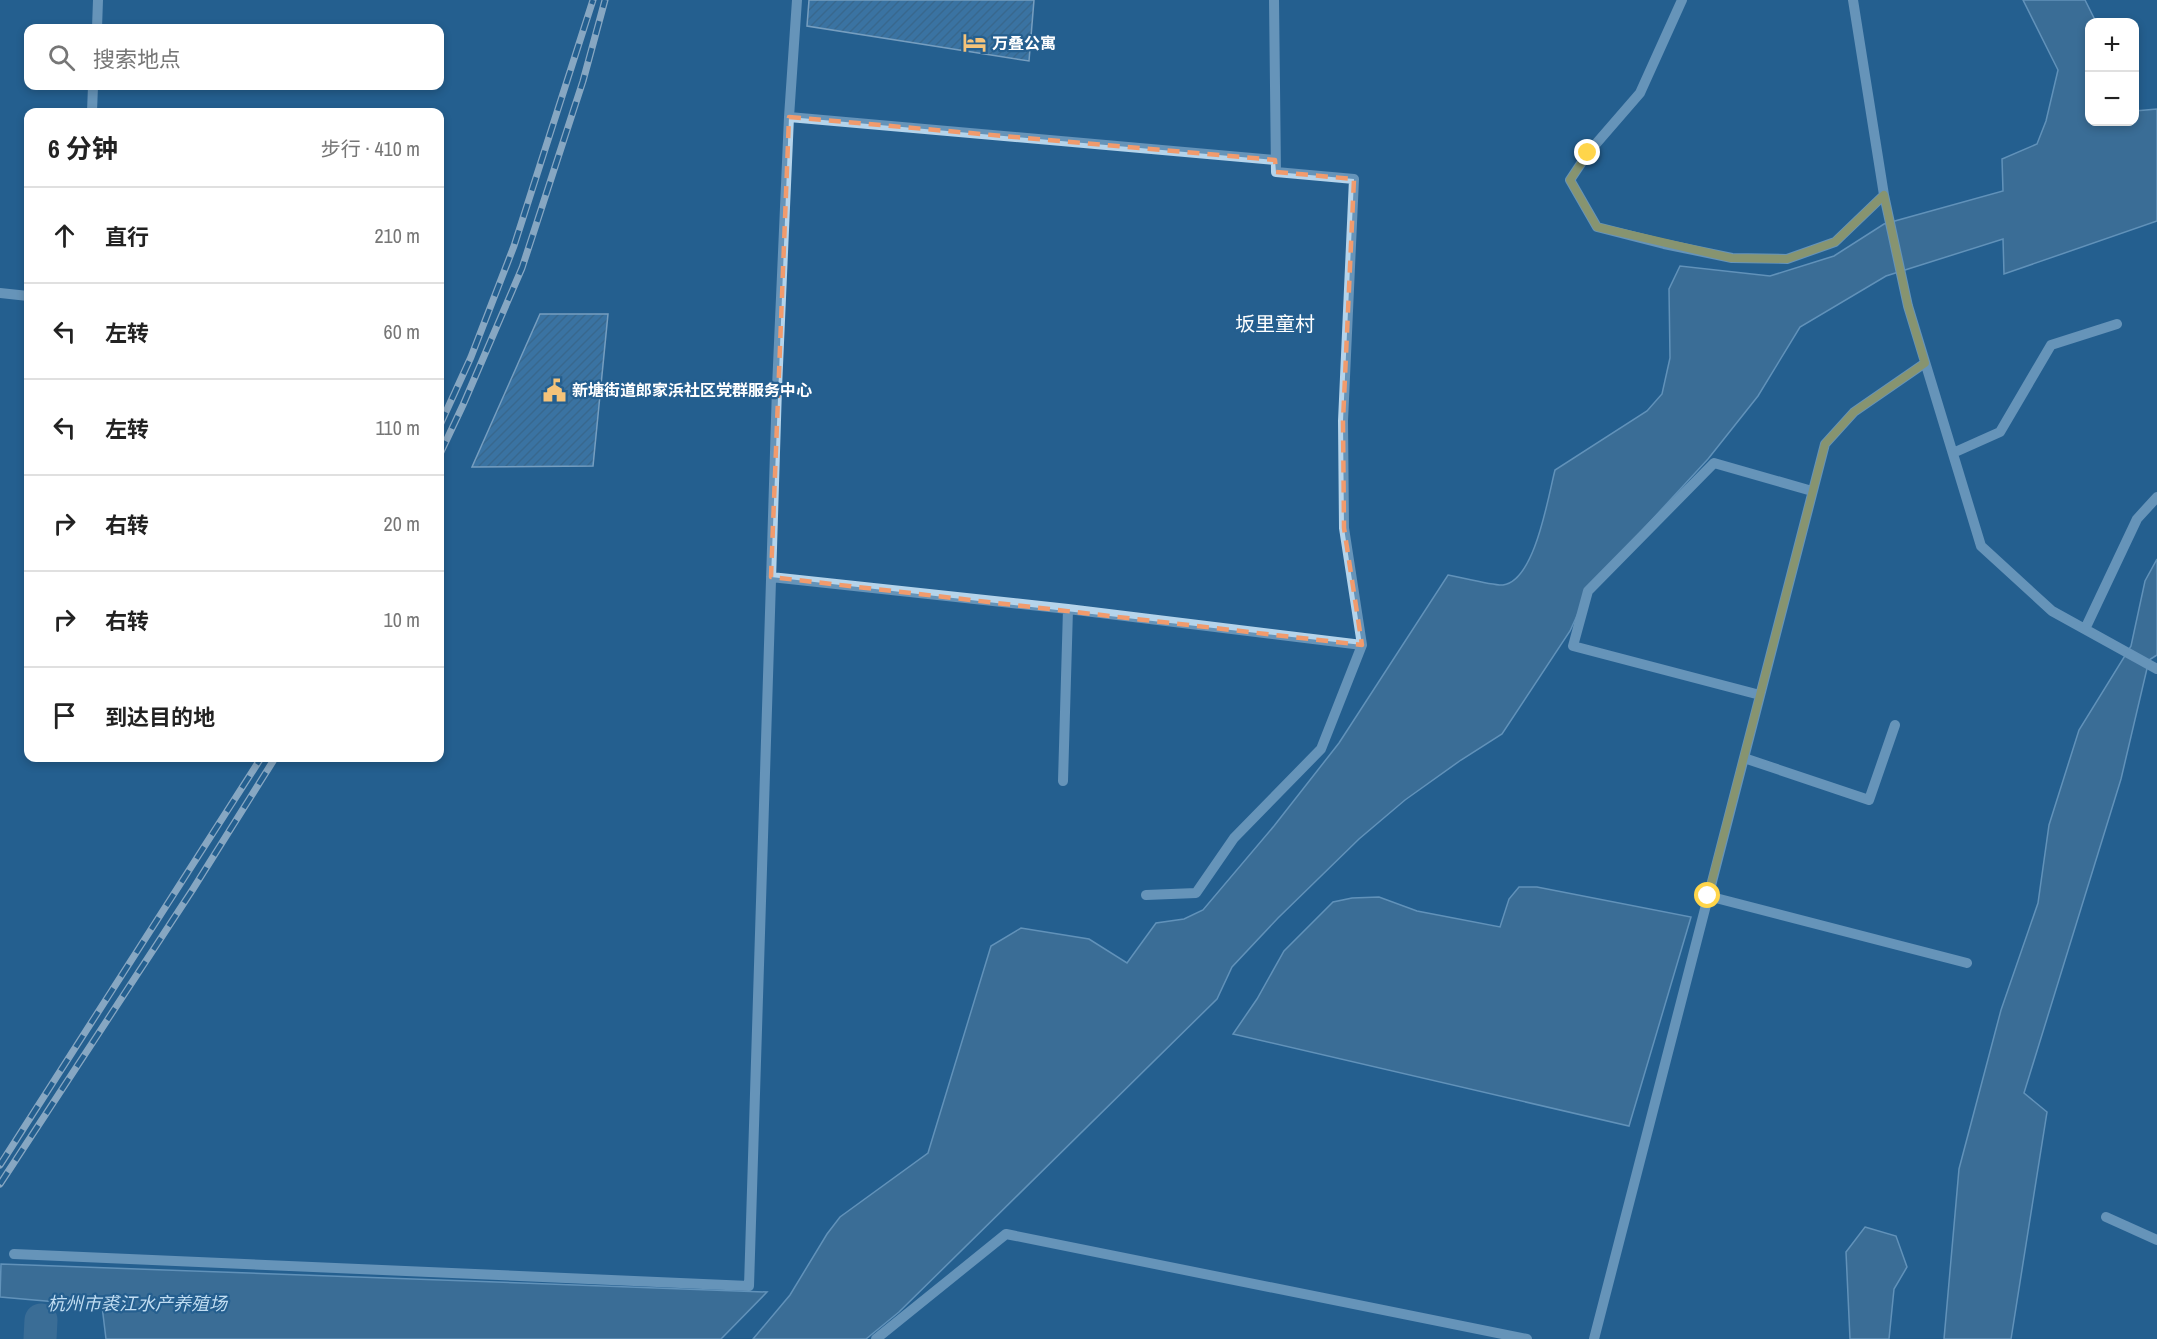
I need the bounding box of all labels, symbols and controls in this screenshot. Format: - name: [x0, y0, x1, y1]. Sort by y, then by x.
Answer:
- map controls: [2085, 18, 2139, 126]
- button: +: [2085, 18, 2139, 72]
- search box: [24, 24, 444, 90]
- hotel icon: 万叠公寓: [961, 30, 987, 56]
- place label: 万叠公寓: [992, 32, 1056, 54]
- icon: search: [45, 41, 78, 74]
- text: 搜索地点: [93, 44, 181, 74]
- button: −: [2085, 72, 2139, 126]
- text: 6 分钟: [48, 131, 118, 166]
- text: 步行 · 410 m: [321, 135, 420, 162]
- route end: [1574, 139, 1600, 165]
- icon: ahead: [48, 219, 81, 252]
- text: 直行: [105, 222, 149, 252]
- text: 210 m: [374, 222, 420, 249]
- district label: 坂里童村: [1235, 310, 1315, 337]
- icon: left: [48, 315, 81, 348]
- text: 左转: [105, 318, 149, 348]
- text: 60 m: [384, 318, 420, 345]
- public building icon: 新塘街道郎家浜社区党群服务中心: [541, 377, 567, 403]
- place label: 新塘街道郎家浜社区党群服务中心: [572, 379, 812, 401]
- icon: left: [48, 411, 81, 444]
- text: 左转: [105, 414, 149, 444]
- text: 110 m: [376, 414, 420, 441]
- icon: right: [48, 507, 81, 540]
- text: 右转: [105, 510, 149, 540]
- text: 20 m: [384, 510, 420, 537]
- icon: right: [48, 603, 81, 636]
- text: 右转: [105, 606, 149, 636]
- text: 10 m: [384, 606, 420, 633]
- icon: arrive: [48, 699, 81, 732]
- text: 到达目的地: [105, 702, 215, 732]
- route start: [1694, 882, 1720, 908]
- water label: 杭州市裘江水产养殖场: [47, 1291, 229, 1316]

